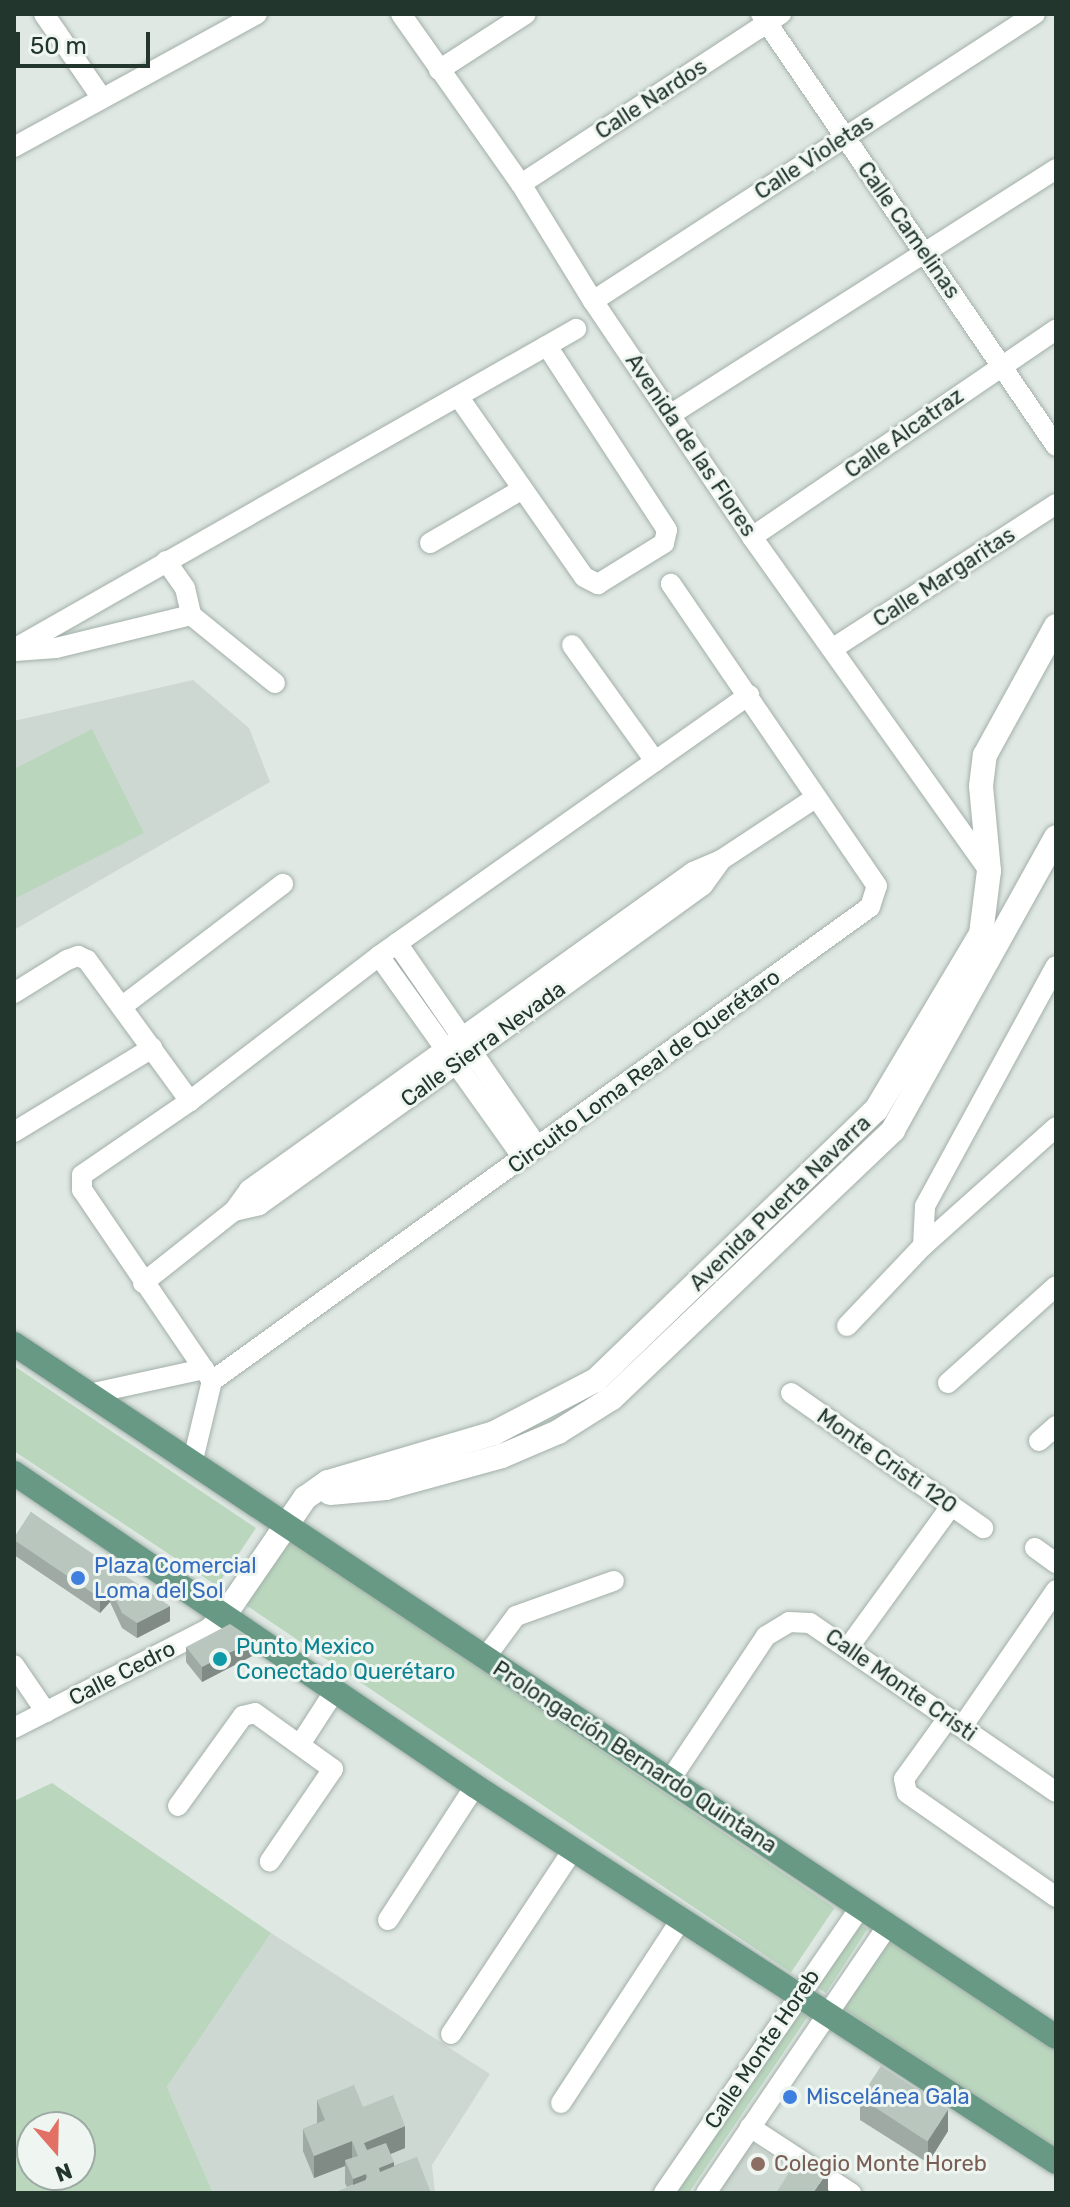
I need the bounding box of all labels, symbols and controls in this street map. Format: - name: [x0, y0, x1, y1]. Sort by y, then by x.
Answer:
- scale bar: [20, 16, 154, 66]
- text: 50 m: [30, 32, 87, 60]
- street label: Calle Nardos: [590, 53, 712, 145]
- street label: Calle Violetas: [749, 109, 879, 205]
- street label: Calle Camelinas: [852, 156, 966, 304]
- street label: Avenida de las Flores: [620, 349, 762, 541]
- street label: Calle Alcatraz: [839, 382, 969, 484]
- street label: Calle Margaritas: [868, 521, 1020, 633]
- street label: Circuito Loma Real de Querétaro: [503, 963, 785, 1179]
- street label: Calle Sierra Nevada: [396, 975, 570, 1113]
- street label: Avenida Puerta Navarra: [684, 1110, 876, 1296]
- street label: Monte Cristi 120: [812, 1403, 962, 1519]
- place label: Plaza Comercial Loma del Sol: [94, 1552, 257, 1604]
- marker: Plaza Comercial Loma del Sol: [69, 1569, 87, 1587]
- street label: Calle Monte Cristi: [820, 1623, 982, 1747]
- place label: Punto Mexico Conectado Querétaro: [236, 1633, 455, 1684]
- street label: Calle Cedro: [64, 1635, 180, 1711]
- marker: Punto Mexico Conectado Querétaro: [211, 1650, 229, 1668]
- street label: Prolongación Bernardo Quintana: [488, 1655, 782, 1859]
- street label: Calle Monte Horeb: [699, 1964, 825, 2134]
- place label: Miscelánea Gala: [806, 2084, 970, 2110]
- marker: Miscelánea Gala: [781, 2088, 799, 2106]
- north arrow: [16, 2111, 96, 2191]
- place label: Colegio Monte Horeb: [774, 2151, 987, 2177]
- marker: Colegio Monte Horeb: [749, 2155, 767, 2173]
- text: N: [52, 2157, 76, 2188]

